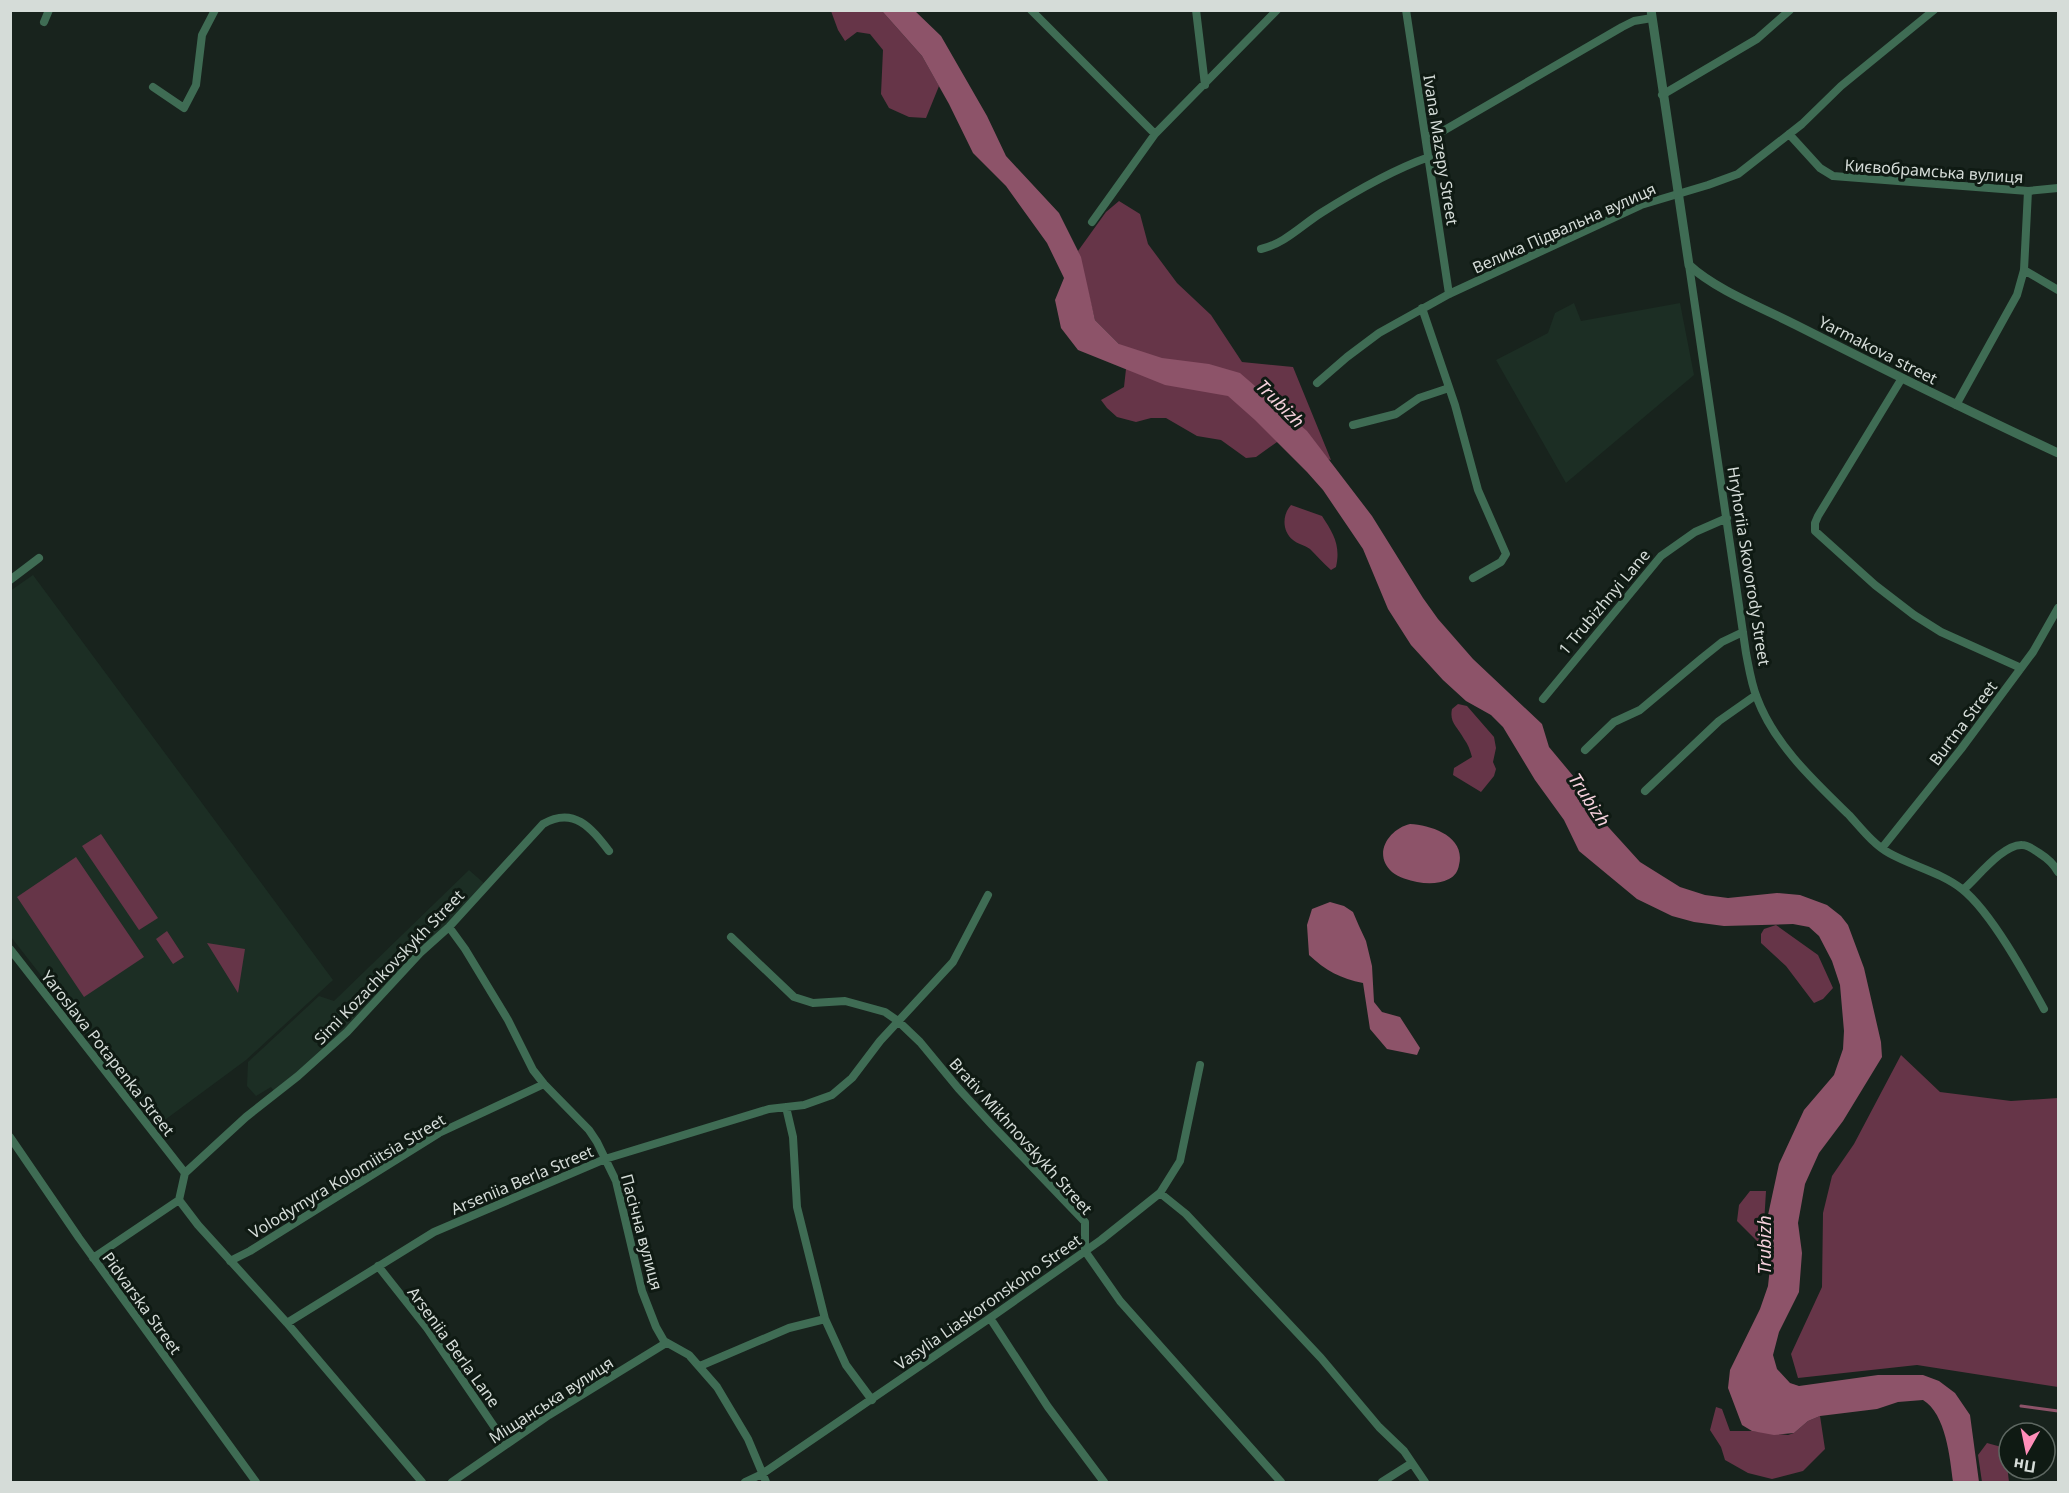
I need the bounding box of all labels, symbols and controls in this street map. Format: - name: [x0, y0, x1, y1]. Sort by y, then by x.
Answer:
- street label: Ivana Mazepy Street: [1418, 73, 1464, 227]
- street label: Києвобрамська вулиця: [1844, 154, 2024, 188]
- street label: Велика Підвальна вулиця: [1469, 178, 1659, 278]
- street label: Yarmakova street: [1815, 311, 1941, 390]
- water label: Trubizh: [1251, 374, 1310, 433]
- street label: Hryhoriia Skovorody Street: [1722, 465, 1776, 667]
- street label: 1 Trubizhnyi Lane: [1553, 544, 1655, 660]
- street label: Burtna Street: [1924, 676, 2002, 770]
- water label: Trubizh: [1564, 768, 1616, 831]
- street label: Simi Kozachkovskykh Street: [309, 885, 469, 1049]
- street label: Yaroslava Potapenka Street: [36, 966, 180, 1141]
- street label: Brativ Mikhnovskykh Street: [945, 1053, 1098, 1219]
- street label: Volodymyra Kolomiitsia Street: [245, 1108, 449, 1243]
- street label: Arseniia Berla Street: [447, 1140, 597, 1220]
- street label: Пасічна вулиця: [616, 1171, 668, 1293]
- water label: Trubizh: [1752, 1215, 1776, 1275]
- street label: Vasylia Liaskoronskoho Street: [890, 1229, 1086, 1375]
- street label: Pidvarska Street: [97, 1247, 187, 1359]
- street label: Arseniia Berla Lane: [403, 1282, 505, 1412]
- street label: Міщанська вулиця: [485, 1352, 617, 1448]
- north arrow: [1997, 1421, 2057, 1481]
- text: Пн: [2012, 1453, 2038, 1478]

